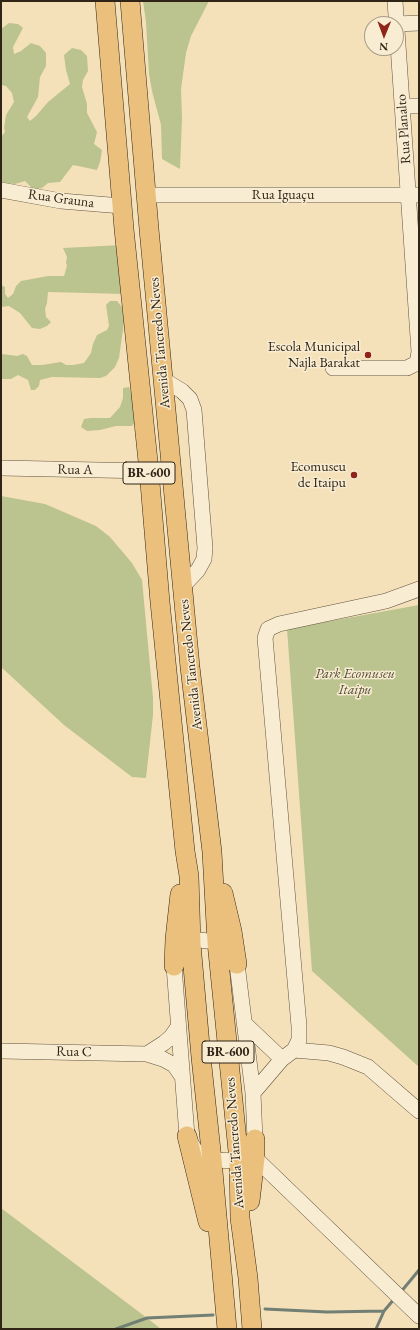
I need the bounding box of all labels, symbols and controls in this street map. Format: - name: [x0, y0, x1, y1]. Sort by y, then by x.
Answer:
- north arrow: [364, 16, 404, 56]
- text: N: [379, 40, 388, 54]
- street label: Rua Planalto: [393, 93, 415, 165]
- street label: Rua Grauna: [27, 186, 95, 212]
- street label: Rua Iguaçu: [252, 187, 314, 203]
- street label: Avenida Tancredo Neves: [146, 277, 174, 409]
- place label: Escola Municipal Najla Barakat: [268, 339, 360, 372]
- marker: Escola Municipal Najla Barakat: [363, 350, 373, 360]
- place label: Ecomuseu de Itaipu: [290, 459, 346, 492]
- street label: Rua A: [57, 461, 93, 479]
- road number: BR-600: [123, 462, 175, 484]
- marker: Ecomuseu de Itaipu: [349, 470, 359, 480]
- street label: Avenida Tancredo Neves: [176, 599, 206, 731]
- park label: Park Ecomuseu Itaipu: [315, 666, 395, 698]
- road number: BR-600: [202, 1041, 254, 1063]
- street label: Rua C: [56, 1043, 92, 1061]
- street label: Avenida Tancredo Neves: [222, 1077, 248, 1209]

